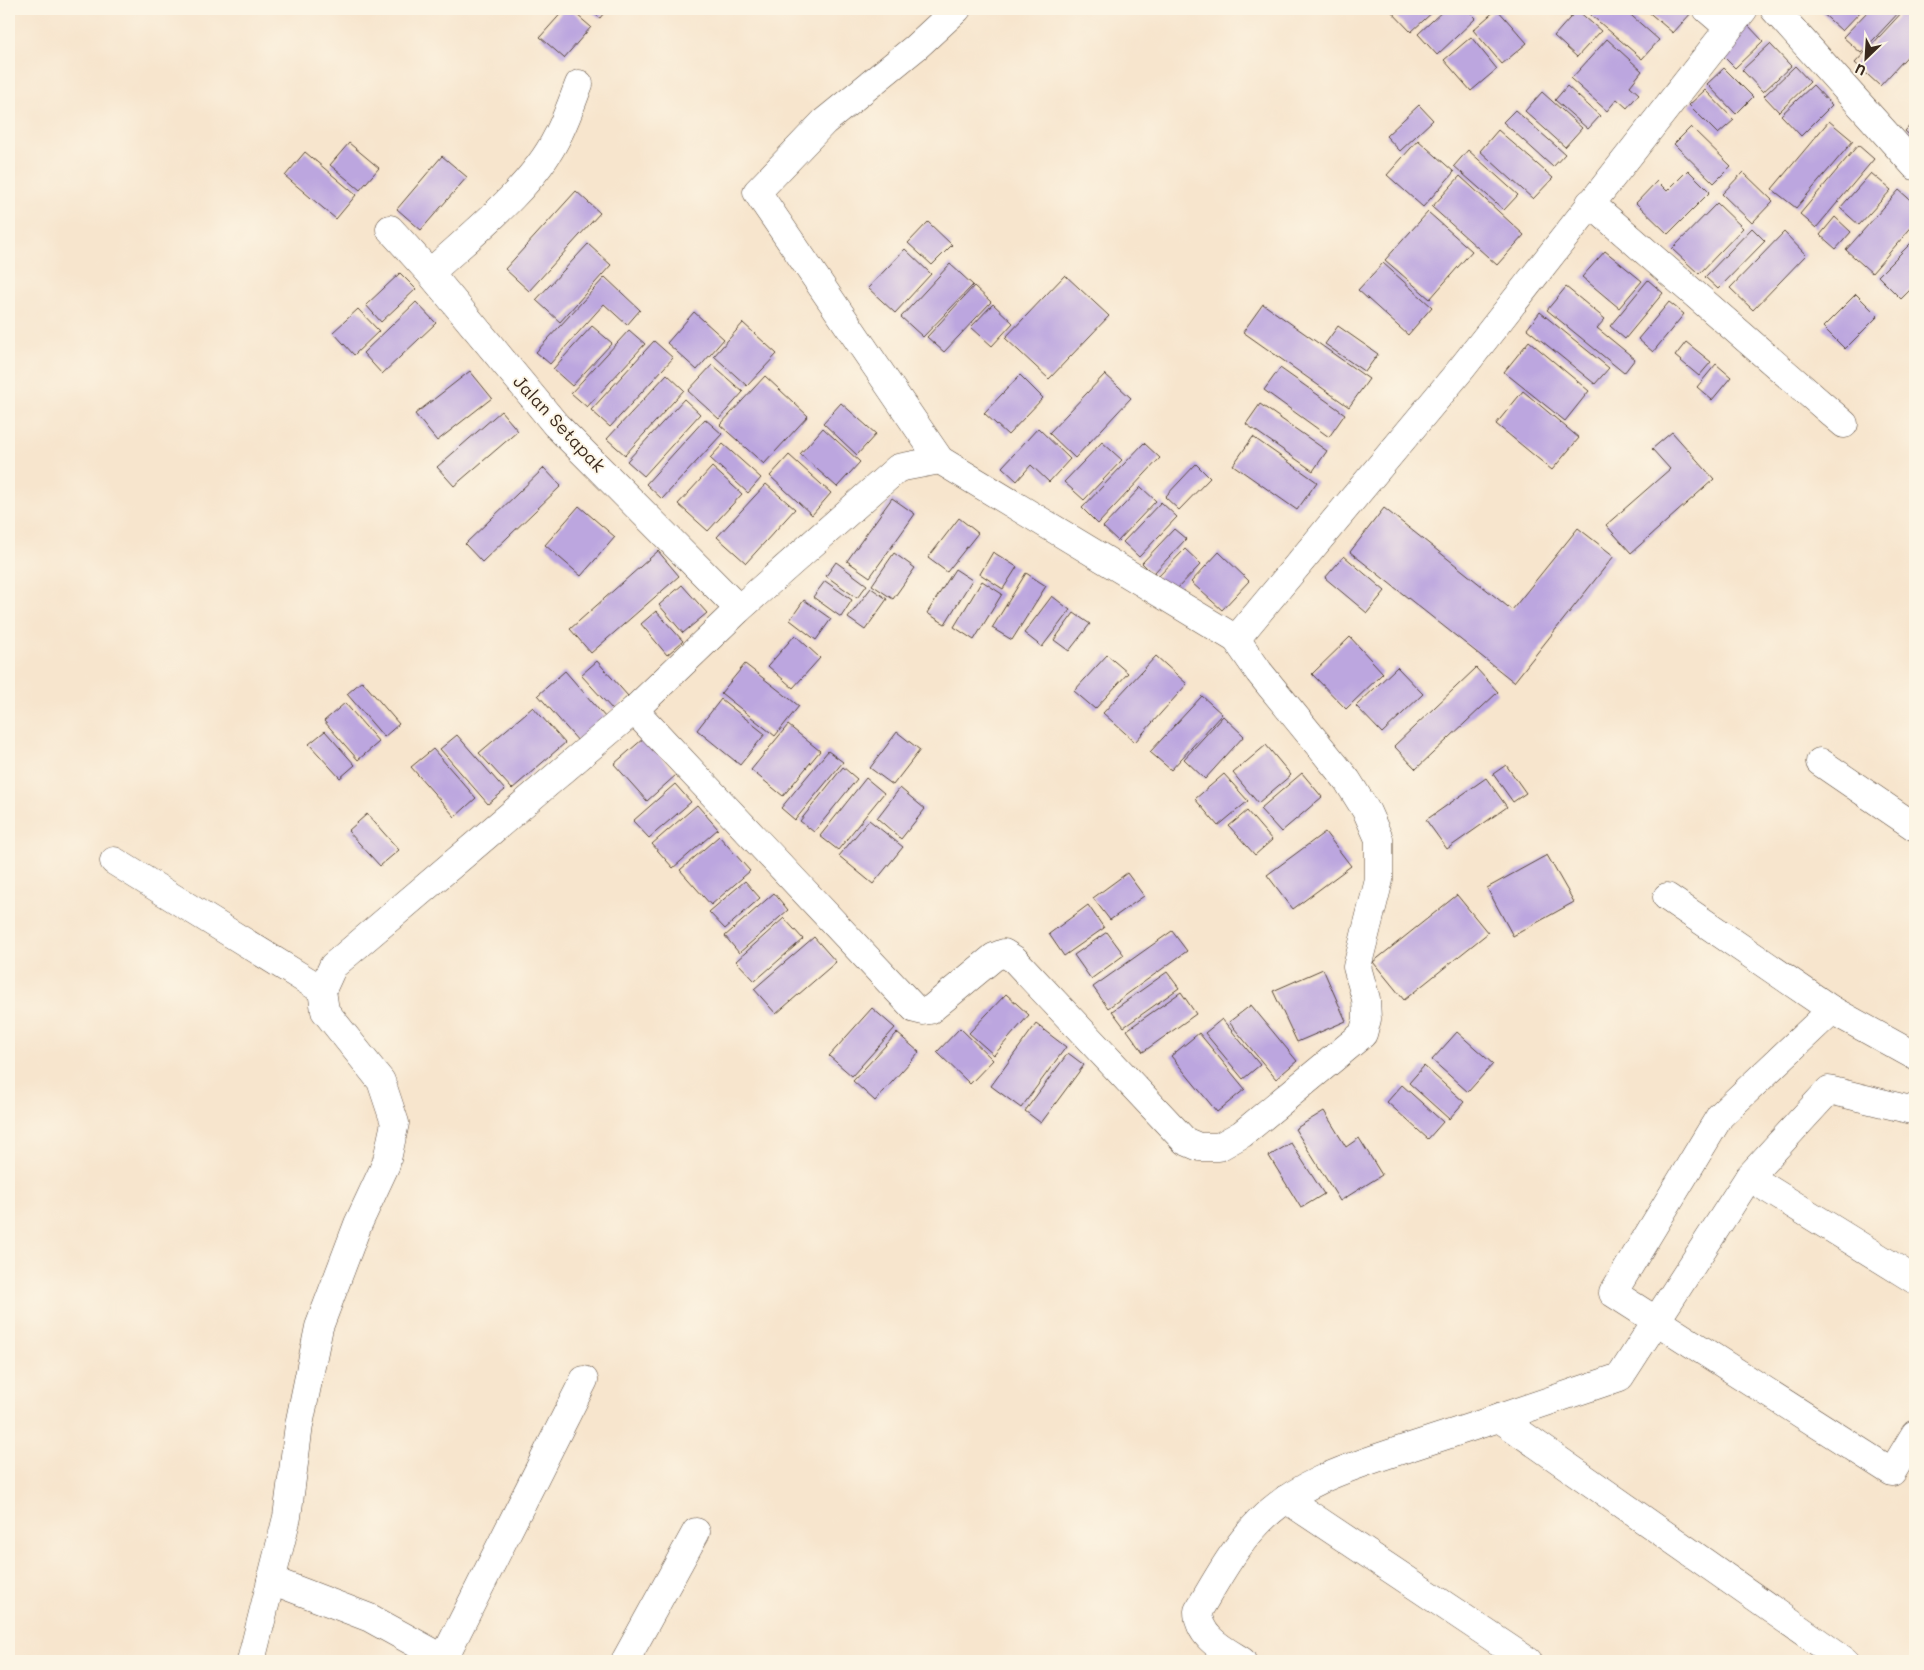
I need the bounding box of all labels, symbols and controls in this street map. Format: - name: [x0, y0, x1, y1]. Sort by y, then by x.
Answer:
- north arrow: [1842, 32, 1892, 82]
- text: U: [1852, 60, 1869, 81]
- street label: Jalan Setapak: [508, 369, 611, 477]

